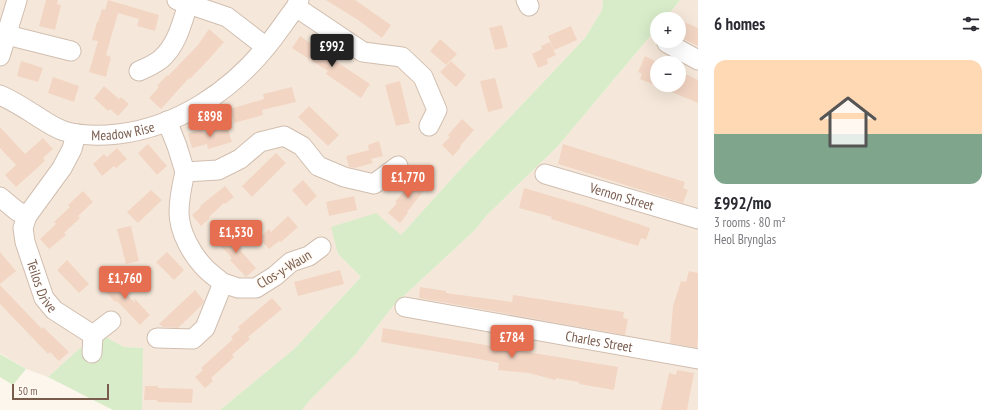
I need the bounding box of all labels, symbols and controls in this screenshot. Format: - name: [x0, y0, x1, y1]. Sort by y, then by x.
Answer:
- map controls: [650, 12, 686, 92]
- button: +: [650, 12, 686, 48]
- text: 6 homes: [714, 13, 765, 35]
- icon: filters: [960, 13, 982, 35]
- pin: £992: [308, 34, 356, 68]
- text: £992: [320, 38, 344, 55]
- button: −: [650, 56, 686, 92]
- icon: home: [812, 86, 884, 158]
- pin: £898: [186, 104, 234, 138]
- text: £898: [198, 108, 222, 125]
- street label: Meadow Rise: [91, 117, 157, 144]
- pin: £1,770: [375, 165, 441, 199]
- text: £1,770: [391, 169, 425, 186]
- street label: Vernon Street: [587, 178, 656, 215]
- text: £992/mo: [714, 192, 771, 214]
- text: 3 rooms · 80 m²: [714, 214, 786, 231]
- pin: £1,530: [203, 220, 269, 254]
- text: £1,530: [219, 224, 253, 241]
- text: Heol Brynglas: [714, 231, 776, 248]
- street label: Clos-y-Waun: [253, 246, 315, 292]
- street label: Teilos Drive: [23, 257, 61, 316]
- pin: £1,760: [92, 266, 158, 300]
- text: £1,760: [108, 270, 142, 287]
- pin: £784: [488, 325, 536, 359]
- street label: Charles Street: [564, 327, 634, 356]
- text: £784: [500, 329, 524, 346]
- scale bar: [12, 382, 109, 401]
- text: 50 m: [18, 384, 37, 398]

